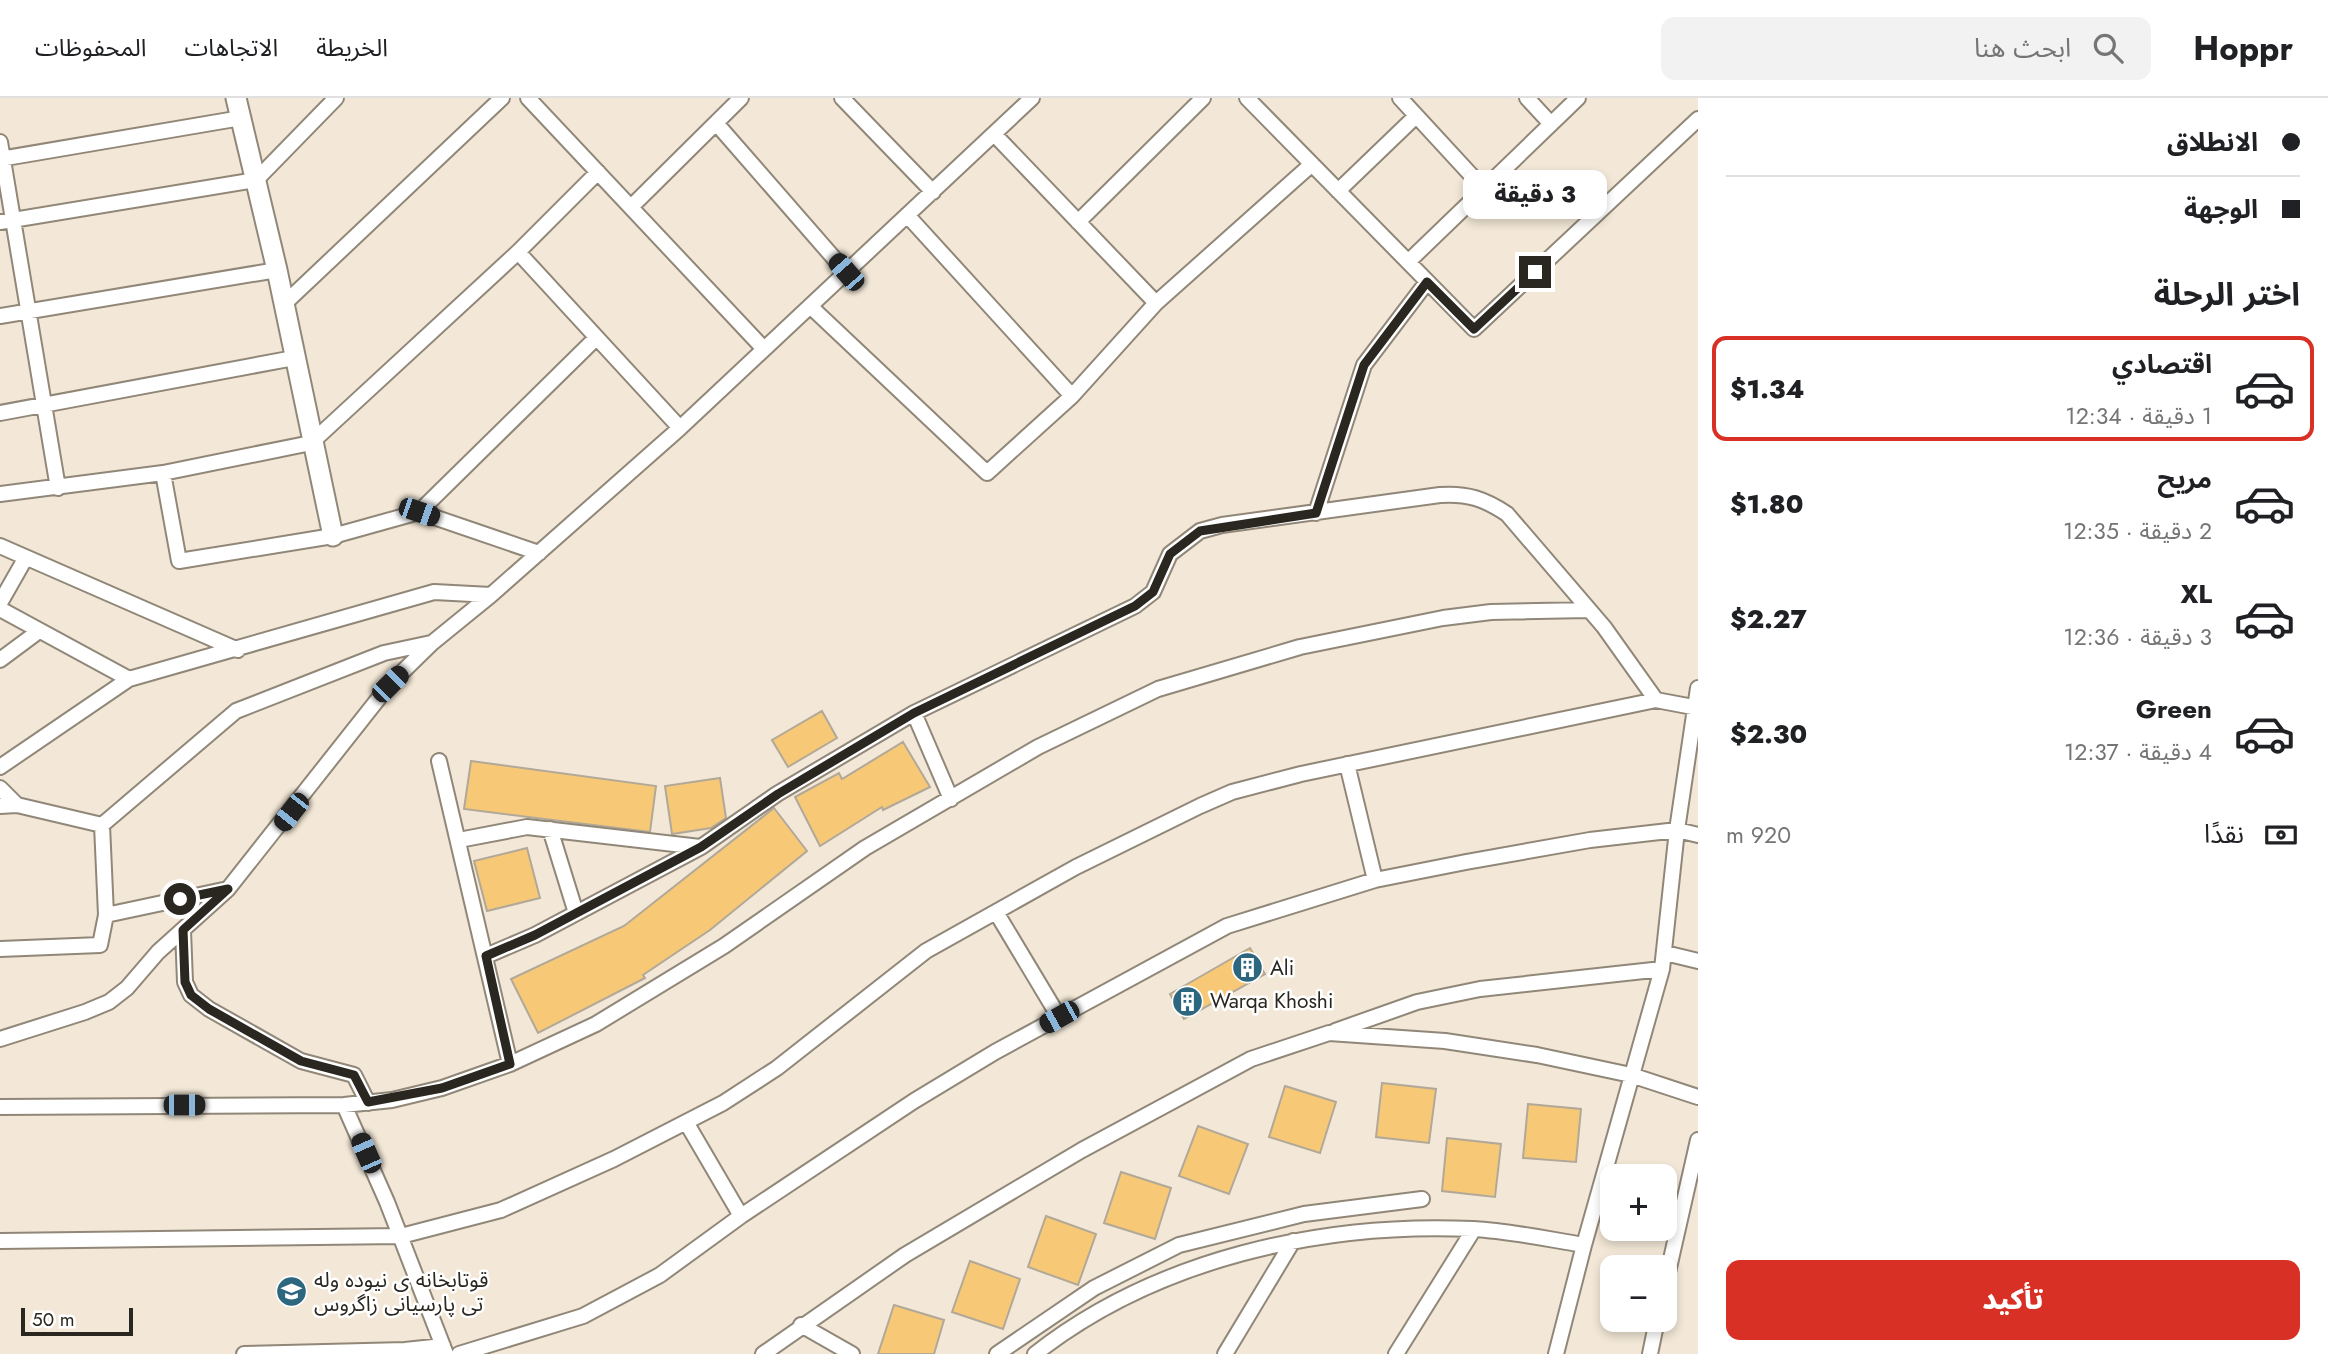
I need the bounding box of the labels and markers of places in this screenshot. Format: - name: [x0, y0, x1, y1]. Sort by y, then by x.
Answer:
- building icon: Ali: [1230, 951, 1264, 985]
- place label: Ali: [1270, 953, 1294, 983]
- building icon: Warqa Khoshi: [1170, 984, 1204, 1018]
- place label: Warqa Khoshi: [1210, 986, 1333, 1016]
- place label: قوتابخانه ی نیوده وله تی پارسیانی زاگروس: [314, 1265, 489, 1319]
- school or university icon: قوتابخانه ی نیوده وله تی پارسیانی زاگروس: [274, 1275, 308, 1309]

